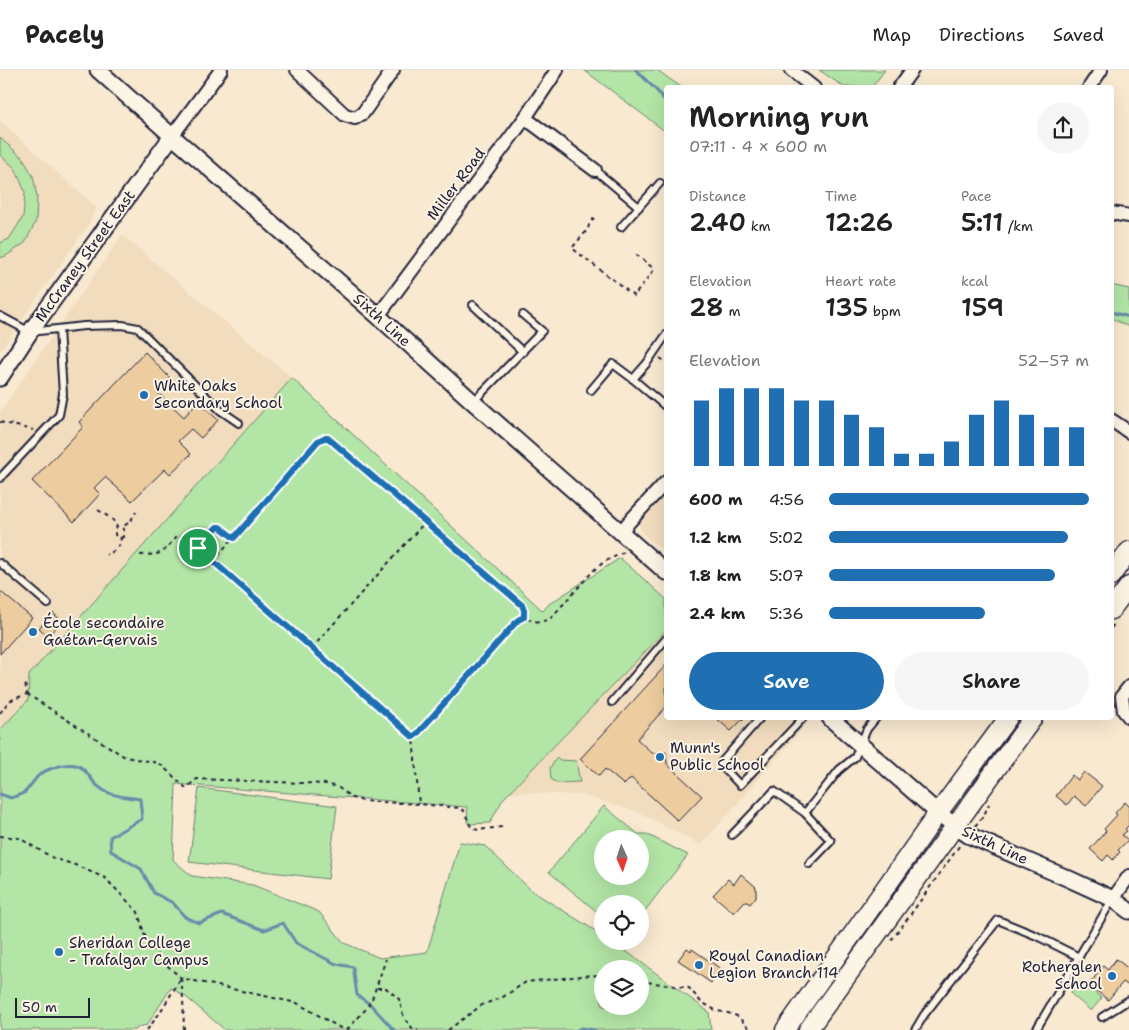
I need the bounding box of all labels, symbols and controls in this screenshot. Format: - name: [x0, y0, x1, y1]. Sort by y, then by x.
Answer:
- text: Pacely: [25, 19, 104, 51]
- text: Map: [873, 23, 911, 47]
- text: Directions: [939, 23, 1025, 47]
- text: Saved: [1053, 23, 1104, 47]
- text: Morning run: [689, 98, 869, 136]
- button: share: [1037, 102, 1089, 154]
- text: 07:11 · 4 × 600 m: [689, 136, 827, 157]
- street label: Miller Road: [422, 143, 490, 224]
- street label: McCraney Street East: [30, 186, 140, 326]
- text: Distance: [689, 187, 746, 205]
- text: Time: [825, 187, 857, 205]
- text: Pace: [961, 187, 992, 205]
- text: 2.40: [689, 205, 746, 239]
- text: 12:26: [825, 205, 893, 239]
- text: 5:11: [961, 205, 1003, 239]
- text: km: [746, 217, 770, 235]
- text: /km: [1003, 217, 1033, 235]
- text: Elevation: [689, 272, 752, 290]
- text: Heart rate: [825, 272, 896, 290]
- text: kcal: [961, 272, 988, 290]
- street label: Sixth Line: [349, 289, 415, 351]
- text: 28: [689, 290, 724, 324]
- text: 135: [825, 290, 868, 324]
- text: 159: [961, 290, 1004, 324]
- text: m: [724, 302, 740, 320]
- text: bpm: [868, 302, 901, 320]
- text: Elevation: [689, 350, 761, 371]
- text: 52–57 m: [1018, 350, 1089, 371]
- place label: White Oaks Secondary School: [154, 376, 283, 413]
- marker: White Oaks Secondary School: [138, 389, 150, 401]
- text: 600 m: [689, 489, 743, 510]
- text: 4:56: [769, 489, 804, 510]
- pin: [177, 527, 219, 569]
- text: 1.2 km: [689, 527, 742, 548]
- text: 5:02: [769, 527, 803, 548]
- icon: arrive: [184, 534, 212, 562]
- text: 1.8 km: [689, 565, 741, 586]
- text: 5:07: [769, 565, 804, 586]
- text: 2.4 km: [689, 603, 745, 624]
- text: 5:36: [769, 603, 804, 624]
- place label: École secondaire Gaétan-Gervais: [43, 612, 165, 650]
- marker: École secondaire Gaétan-Gervais: [27, 626, 39, 638]
- button: Save: [689, 652, 884, 710]
- button: Share: [894, 652, 1089, 710]
- place label: Munn's Public School: [670, 738, 765, 775]
- marker: Munn's Public School: [654, 751, 666, 763]
- street label: Sixth Line: [959, 821, 1031, 869]
- north arrow: [594, 830, 649, 885]
- map controls: [594, 830, 649, 1015]
- button: locate: [594, 895, 649, 950]
- place label: Sheridan College - Trafalgar Campus: [69, 933, 209, 970]
- marker: Sheridan College - Trafalgar Campus: [53, 946, 65, 958]
- place label: Royal Canadian Legion Branch 114: [709, 946, 839, 983]
- place label: Rotherglen School: [1022, 957, 1102, 994]
- marker: Royal Canadian Legion Branch 114: [693, 959, 705, 971]
- button: layers: [594, 960, 649, 1015]
- marker: Rotherglen School: [1106, 970, 1118, 982]
- scale bar: [15, 995, 90, 1018]
- text: 50 m: [22, 998, 57, 1016]

